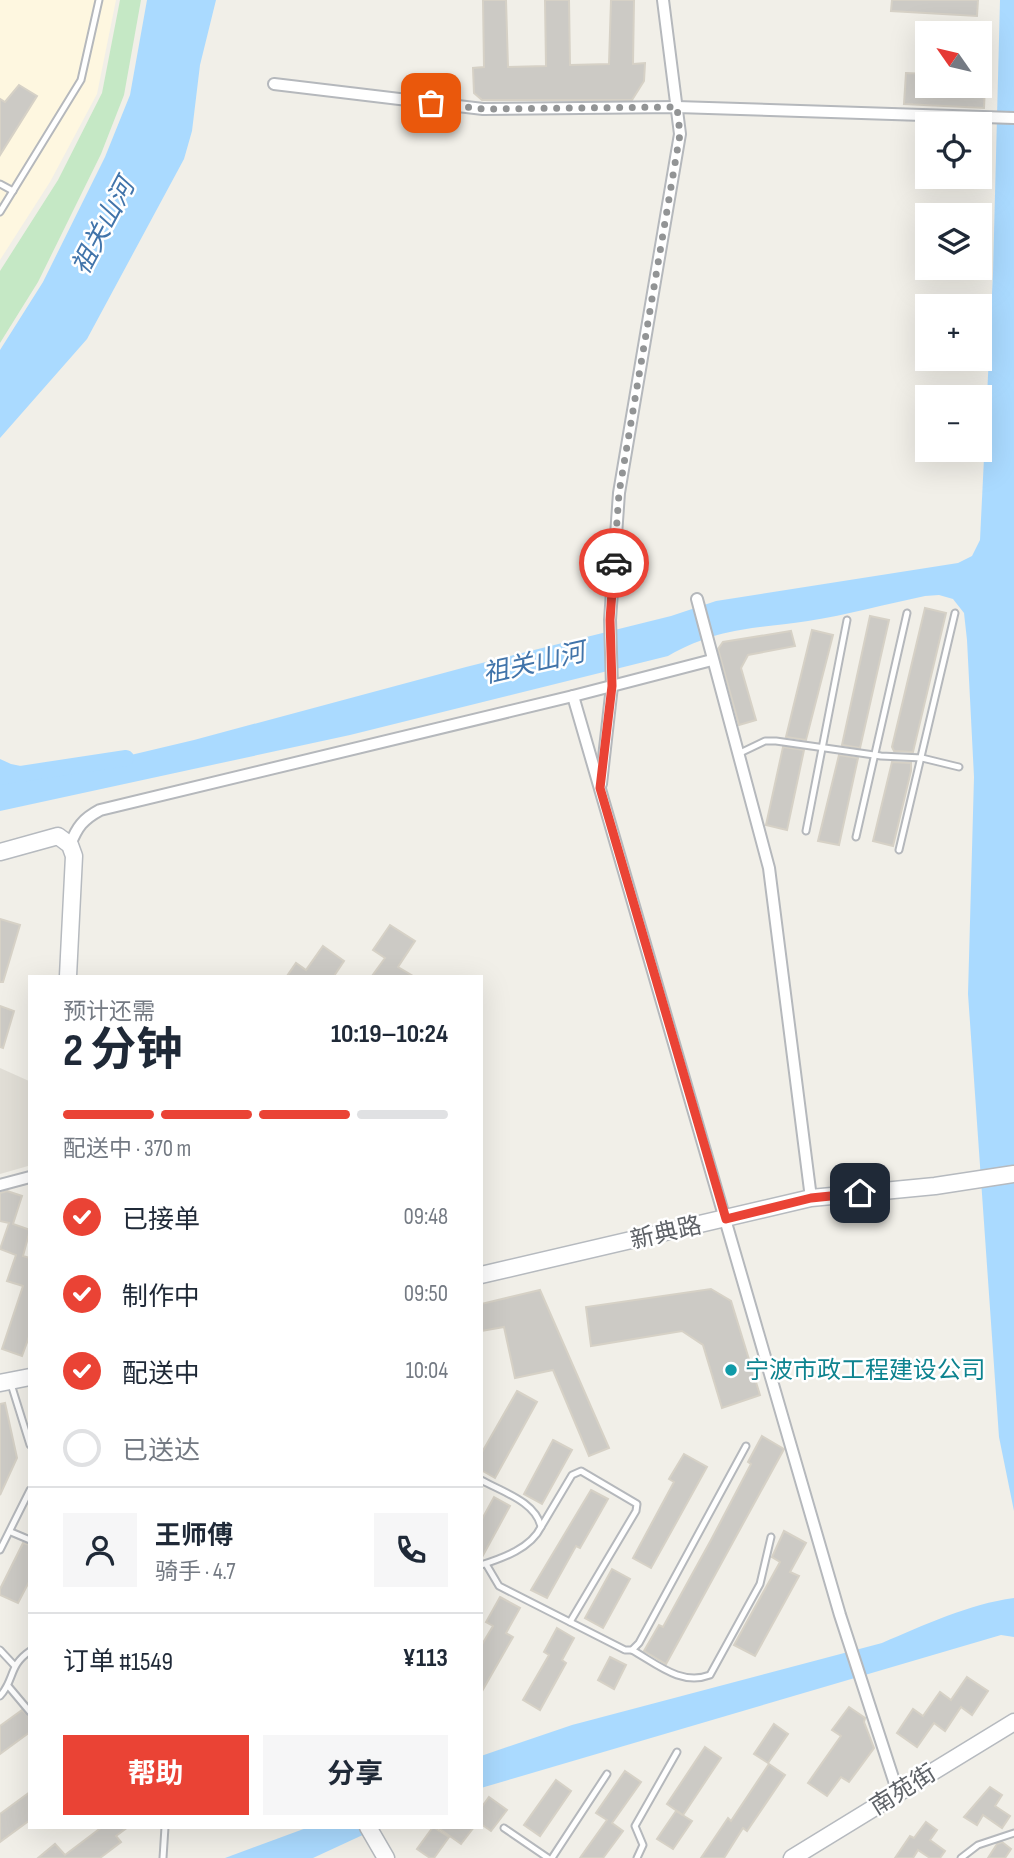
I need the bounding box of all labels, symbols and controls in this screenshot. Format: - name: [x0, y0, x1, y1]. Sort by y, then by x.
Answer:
- north arrow: [915, 21, 992, 98]
- map controls: [915, 21, 992, 462]
- pin: [401, 73, 461, 133]
- icon: bag: [412, 84, 450, 122]
- button: locate: [915, 112, 992, 189]
- water label: 祖关山河: [66, 169, 144, 280]
- button: layers: [915, 203, 992, 280]
- button: +: [915, 294, 992, 371]
- button: −: [915, 385, 992, 462]
- courier: [579, 528, 649, 598]
- icon: car: [595, 544, 633, 582]
- water label: 祖关山河: [480, 636, 593, 691]
- text: 预计还需: [63, 998, 155, 1026]
- text: 10:19–10:24: [331, 1019, 448, 1050]
- text: 2 分钟: [63, 1024, 182, 1079]
- text: 配送中 · 370 m: [63, 1135, 191, 1163]
- pin: [830, 1163, 890, 1223]
- icon: home: [841, 1174, 879, 1212]
- icon: check: [63, 1198, 101, 1236]
- text: 09:48: [403, 1203, 448, 1231]
- text: 已接单: [122, 1205, 200, 1236]
- street label: 新典路: [628, 1211, 704, 1255]
- icon: check: [63, 1275, 101, 1313]
- text: 09:50: [404, 1280, 448, 1308]
- text: 制作中: [122, 1282, 200, 1313]
- icon: check: [63, 1352, 101, 1390]
- place label: 宁波市政工程建设公司: [745, 1356, 985, 1385]
- text: 10:04: [406, 1357, 448, 1385]
- text: 配送中: [122, 1359, 200, 1390]
- marker: 宁波市政工程建设公司: [723, 1362, 739, 1378]
- text: 已送达: [122, 1436, 200, 1467]
- button: person: [63, 1513, 137, 1587]
- button: phone: [374, 1513, 448, 1587]
- text: 王师傅: [155, 1521, 233, 1552]
- text: 骑手 · 4.7: [155, 1558, 235, 1586]
- text: ¥113: [403, 1643, 448, 1674]
- text: 订单 #1549: [63, 1647, 173, 1678]
- button: 帮助: [63, 1735, 249, 1815]
- button: 分享: [263, 1735, 448, 1815]
- street label: 南苑街: [865, 1759, 941, 1821]

